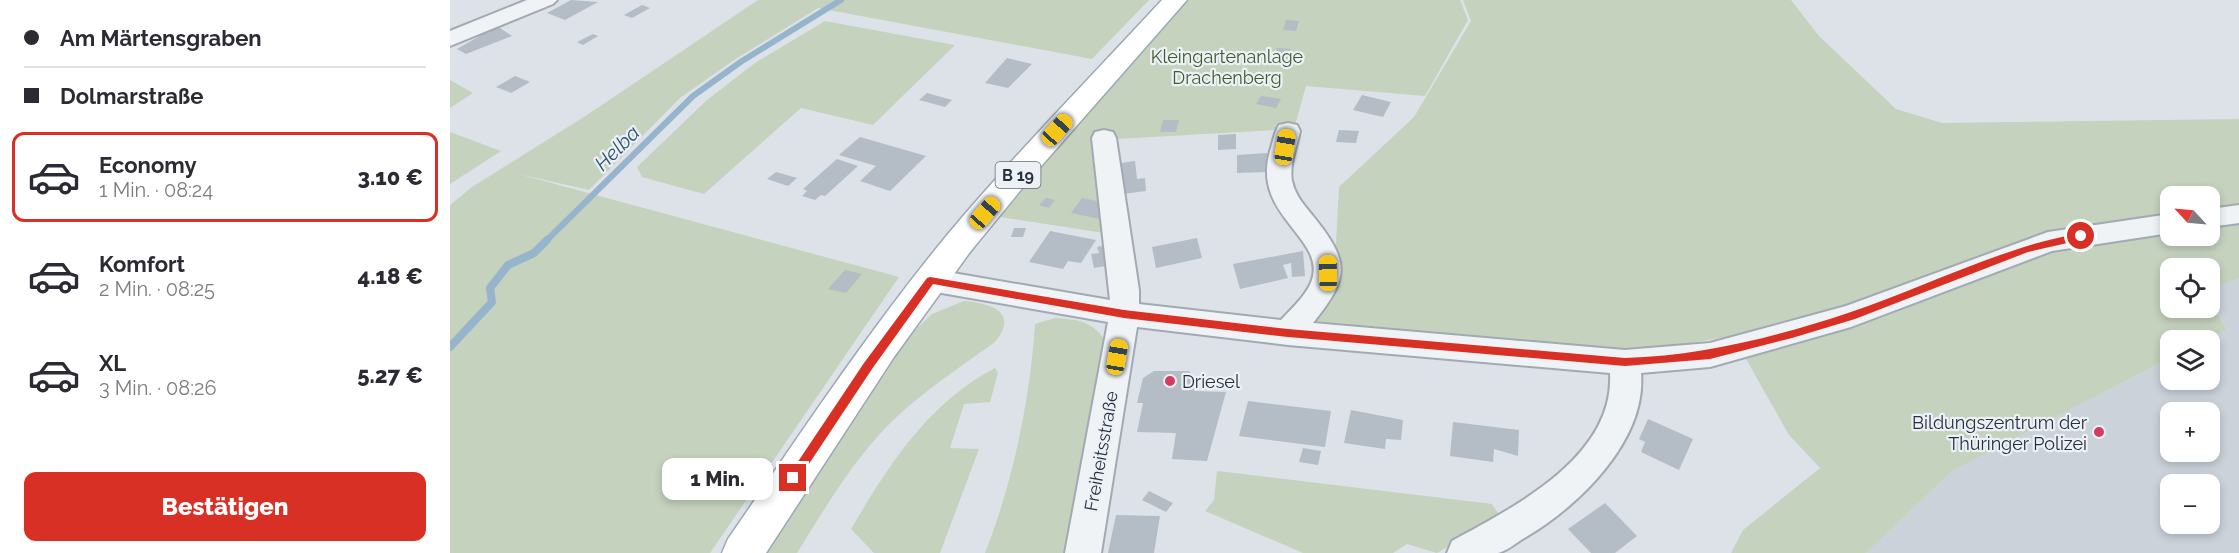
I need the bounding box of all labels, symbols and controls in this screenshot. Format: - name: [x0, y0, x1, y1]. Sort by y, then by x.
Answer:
- text: Am Märtensgraben: [60, 25, 262, 51]
- park label: Kleingartenanlage Drachenberg: [1151, 46, 1304, 88]
- text: Dolmarstraße: [60, 83, 203, 109]
- car: [1038, 111, 1076, 149]
- water label: Helba: [589, 120, 645, 176]
- car: [1273, 128, 1297, 166]
- icon: car: [27, 150, 81, 204]
- text: Economy: [99, 152, 197, 178]
- road number: B 19: [996, 162, 1040, 188]
- text: 3.10 €: [358, 164, 423, 190]
- text: 1 Min. · 08:24: [99, 178, 213, 202]
- north arrow: [2160, 186, 2220, 246]
- map controls: [2160, 186, 2220, 534]
- car: [966, 194, 1004, 232]
- route start: [2067, 222, 2094, 249]
- icon: car: [27, 249, 81, 303]
- text: Komfort: [99, 251, 185, 277]
- car: [1319, 255, 1337, 291]
- button: locate: [2160, 258, 2220, 318]
- text: 4.18 €: [358, 263, 423, 289]
- text: 2 Min. · 08:25: [99, 277, 215, 301]
- button: layers: [2160, 330, 2220, 390]
- car: [1105, 338, 1129, 376]
- icon: car: [27, 348, 81, 402]
- text: XL: [99, 350, 126, 376]
- text: 5.27 €: [357, 362, 423, 388]
- place label: Driesel: [1182, 371, 1240, 392]
- marker: Driesel: [1163, 374, 1177, 388]
- text: 3 Min. · 08:26: [99, 376, 216, 400]
- street label: Freiheitsstraße: [1080, 389, 1122, 513]
- button: +: [2160, 402, 2220, 462]
- place label: Bildungszentrum der Thüringer Polizei: [1912, 412, 2088, 454]
- marker: Bildungszentrum der Thüringer Polizei: [2092, 425, 2106, 439]
- callout: 1 Min.: [661, 457, 772, 499]
- route end: [779, 464, 806, 491]
- text: 1 Min.: [690, 467, 745, 491]
- button: Bestätigen: [24, 472, 426, 541]
- button: −: [2160, 474, 2220, 534]

